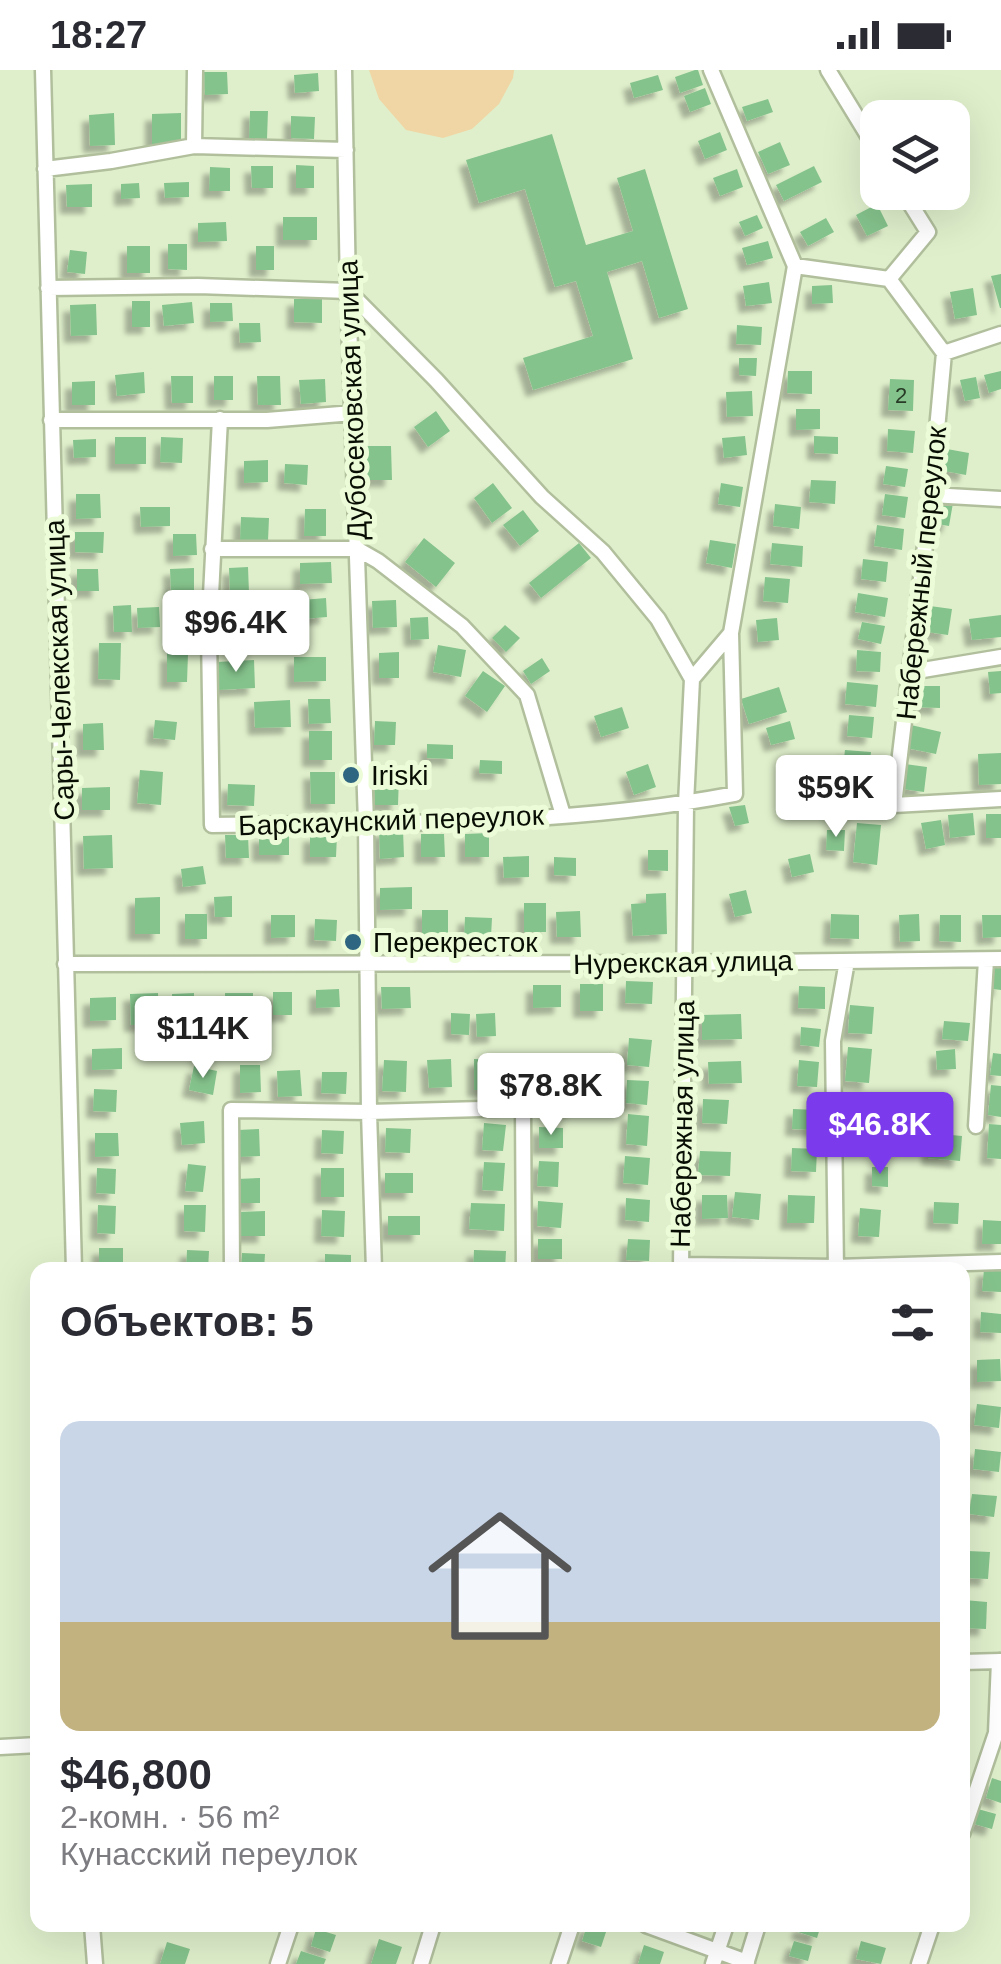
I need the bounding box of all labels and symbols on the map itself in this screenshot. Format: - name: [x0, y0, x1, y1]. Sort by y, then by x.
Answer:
- street label: Дубосековская улица: [332, 259, 373, 541]
- house number: 2: [895, 383, 907, 408]
- street label: Набережный переулок: [891, 424, 952, 721]
- street label: Сары-Челекская улица: [39, 518, 80, 821]
- pin: $96.4K: [155, 590, 317, 675]
- pin: $59K: [777, 755, 895, 840]
- place label: Iriski: [371, 760, 429, 791]
- marker: Iriski: [340, 764, 362, 786]
- street label: Барскаунский переулок: [238, 800, 545, 841]
- place label: Перекресток: [373, 927, 538, 958]
- marker: Перекресток: [342, 931, 364, 953]
- street label: Нурекская улица: [573, 945, 794, 980]
- pin: $114K: [133, 996, 273, 1081]
- street label: Набережная улица: [665, 1000, 700, 1248]
- pin: $78.8K: [470, 1053, 632, 1138]
- pin: $46.8K: [799, 1092, 961, 1177]

